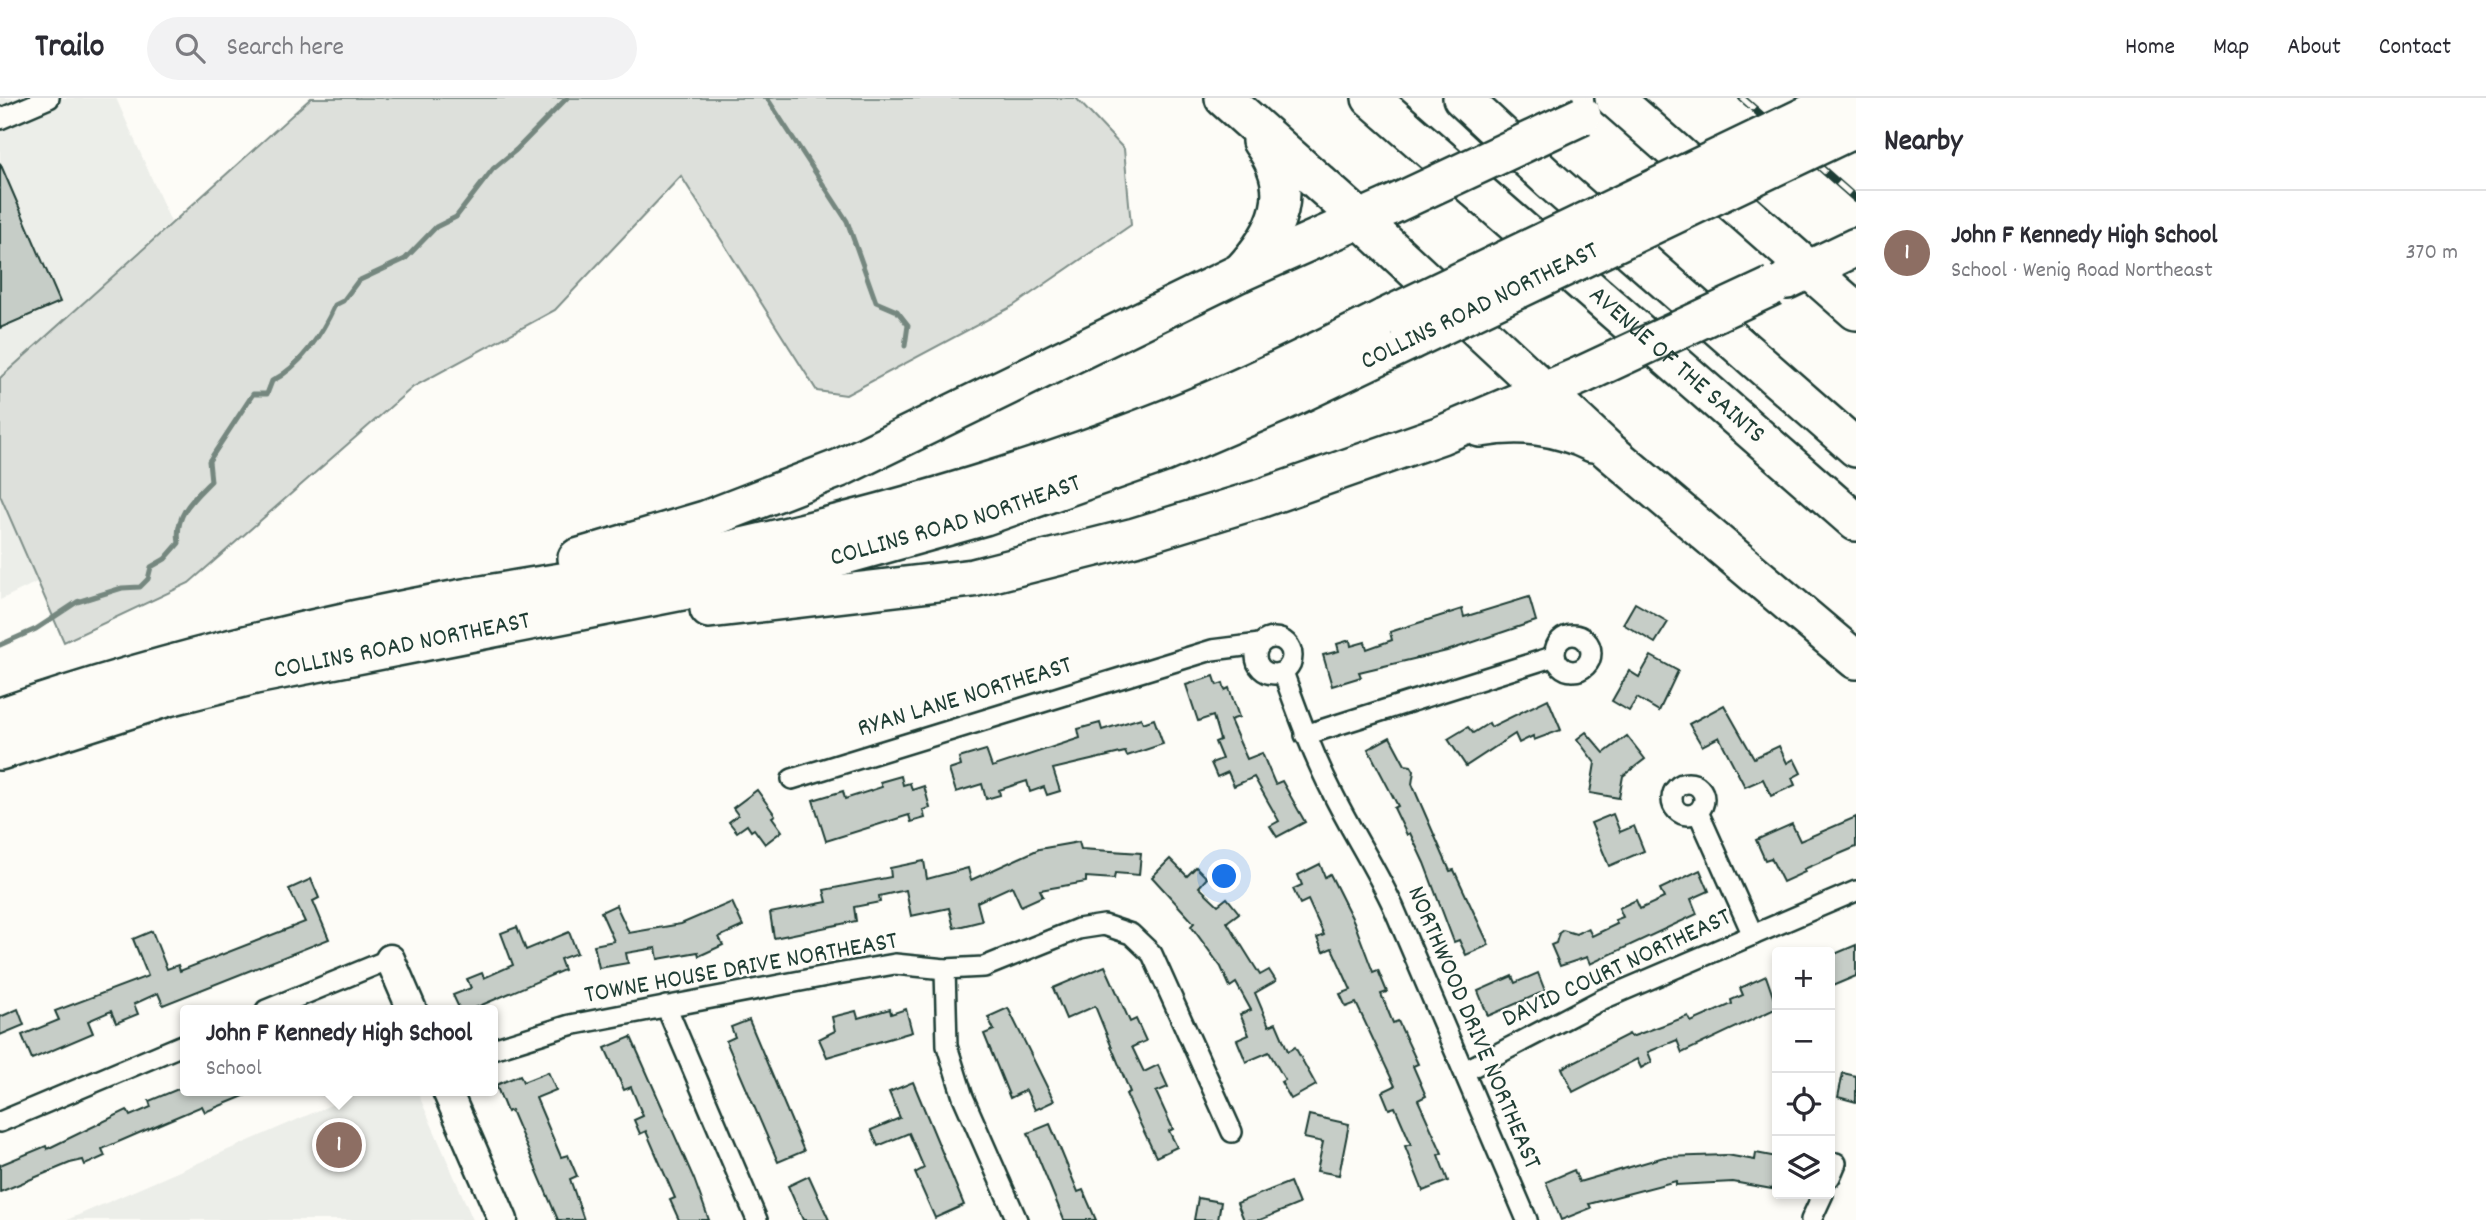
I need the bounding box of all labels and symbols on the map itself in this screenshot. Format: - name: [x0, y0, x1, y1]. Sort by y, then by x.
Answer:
- street label: COLLINS ROAD NORTHEAST: [1355, 233, 1606, 381]
- street label: AVENUE OF THE SAINTS: [1580, 278, 1773, 453]
- street label: COLLINS ROAD NORTHEAST: [826, 465, 1087, 577]
- street label: COLLINS ROAD NORTHEAST: [271, 603, 534, 689]
- street label: RYAN LANE NORTHEAST: [853, 648, 1077, 748]
- your location: [1207, 859, 1241, 893]
- street label: NORTHWOOD DRIVE NORTHEAST: [1396, 881, 1550, 1176]
- street label: DAVID COURT NORTHEAST: [1496, 899, 1738, 1038]
- street label: TOWNE HOUSE DRIVE NORTHEAST: [582, 923, 901, 1015]
- pin: 1: [316, 1119, 362, 1171]

